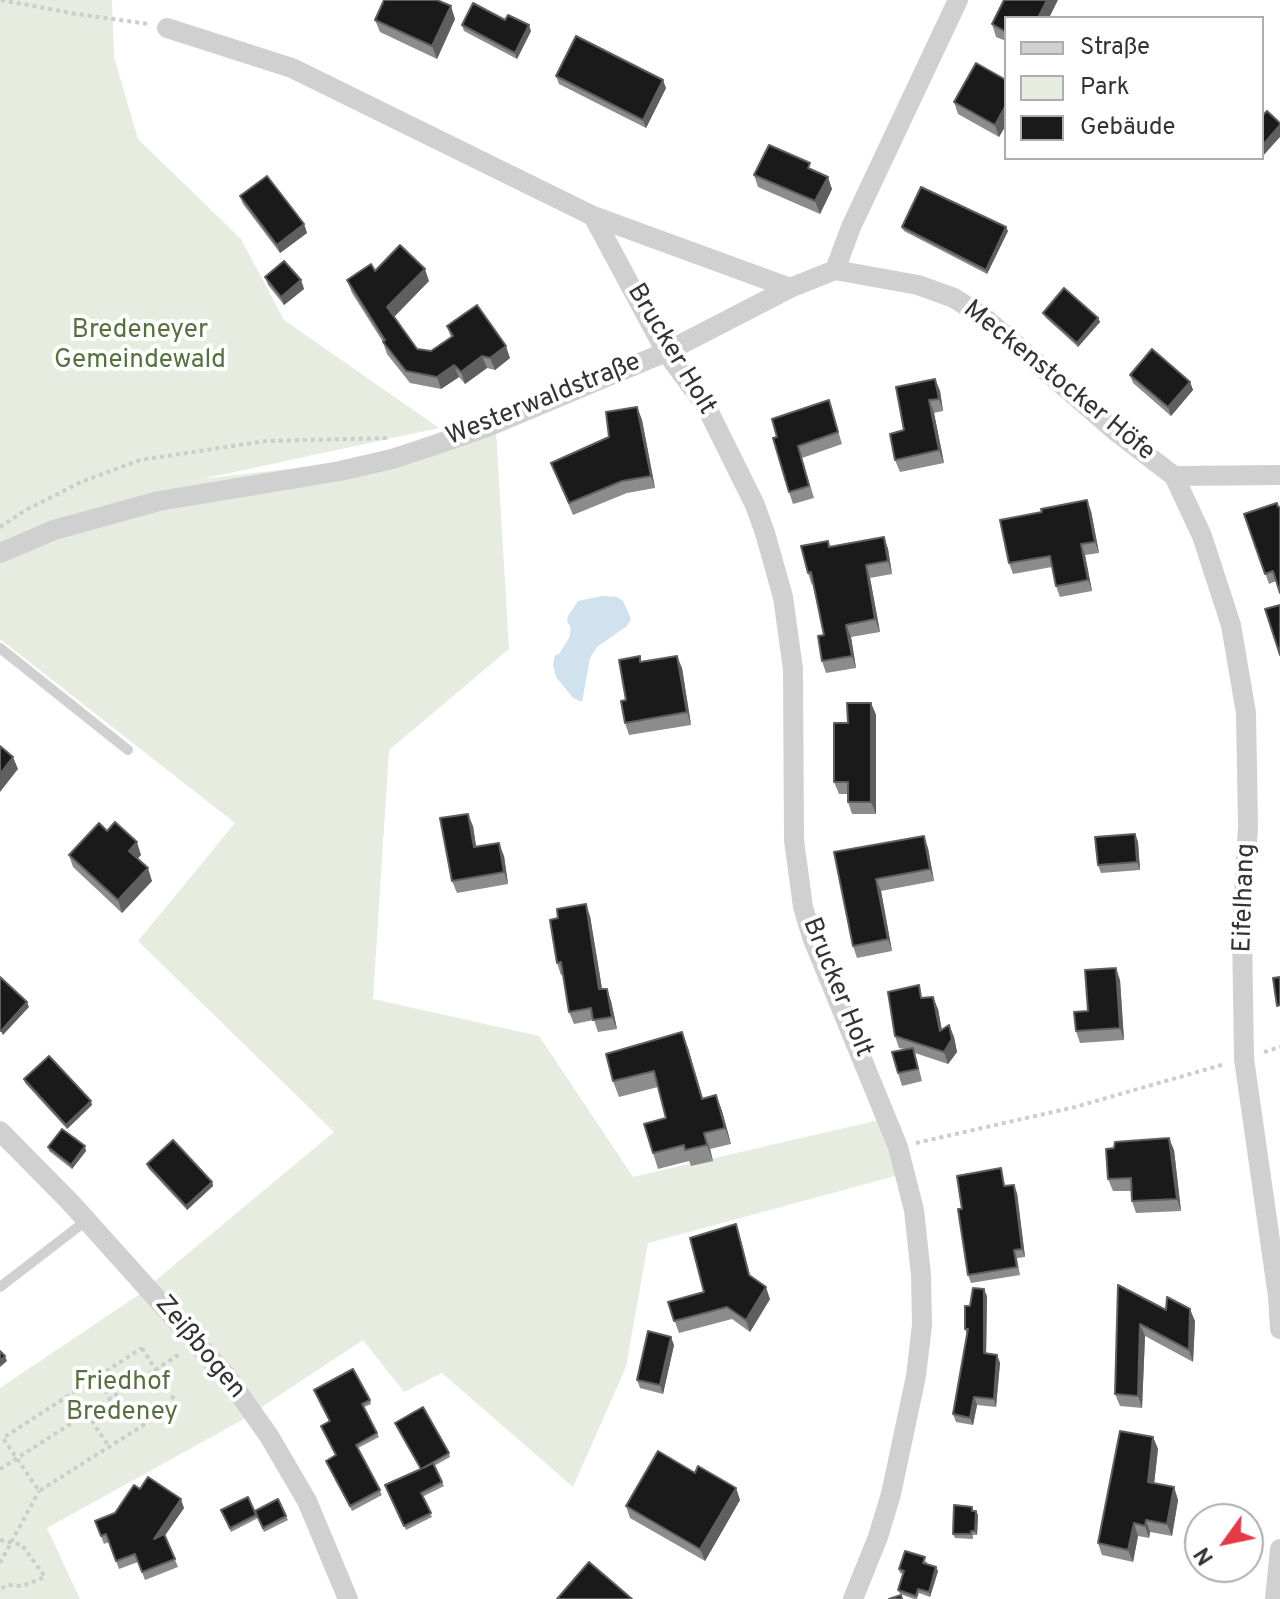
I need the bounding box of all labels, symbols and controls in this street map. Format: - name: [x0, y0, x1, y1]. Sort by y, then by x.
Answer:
- legend: [1004, 16, 1264, 160]
- text: Straße: [1080, 33, 1150, 63]
- text: Park: [1080, 73, 1130, 103]
- text: Gebäude: [1080, 113, 1175, 143]
- street label: Brucker Holt: [619, 279, 721, 421]
- street label: Meckenstocker Höfe: [956, 295, 1160, 469]
- park label: Bredeneyer Gemeindewald: [54, 316, 226, 378]
- street label: Westerwaldstraße: [442, 348, 646, 454]
- street label: Eifelhang: [1228, 843, 1264, 953]
- street label: Brucker Holt: [794, 914, 878, 1062]
- street label: Zeißbogen: [147, 1290, 251, 1406]
- park label: Friedhof Bredeney: [66, 1368, 178, 1430]
- north arrow: [1184, 1503, 1264, 1583]
- text: N: [1190, 1541, 1221, 1569]

